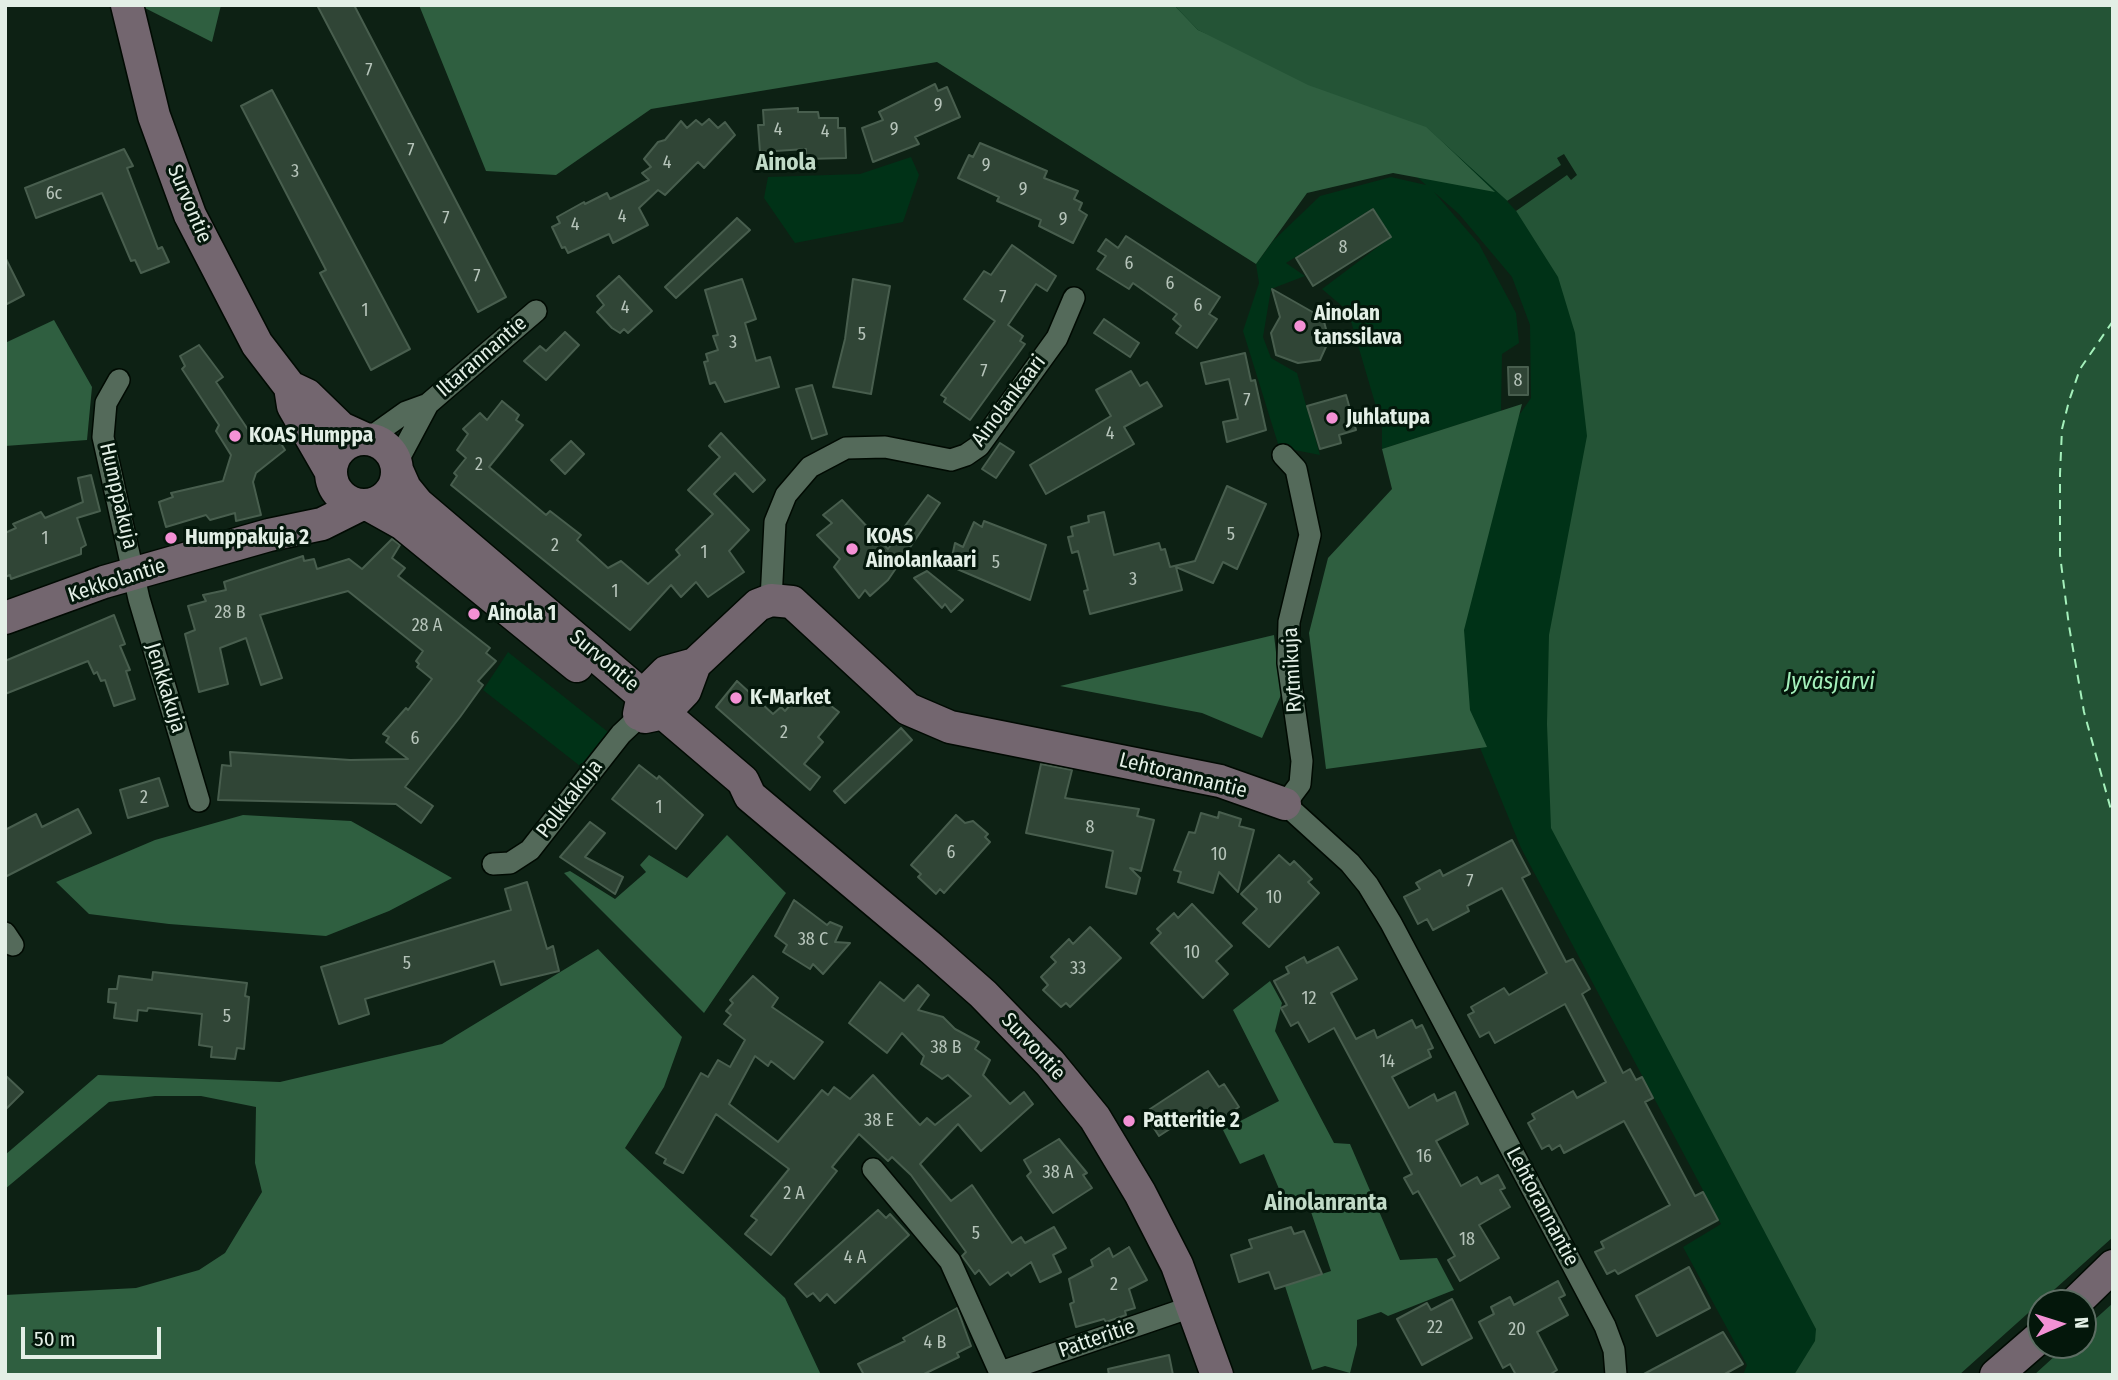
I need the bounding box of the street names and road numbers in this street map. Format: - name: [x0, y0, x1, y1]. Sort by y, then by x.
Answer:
- street label: Survontie: [161, 161, 217, 247]
- street label: Iltarannantie: [432, 311, 532, 403]
- street label: Ainolankaari: [966, 350, 1052, 452]
- street label: Humppakuja: [94, 440, 142, 552]
- street label: Kekkolantie: [65, 553, 169, 609]
- street label: Survontie: [564, 625, 644, 697]
- street label: Rytmikuja: [1278, 627, 1308, 713]
- street label: Jenkkakuja: [139, 640, 191, 736]
- street label: Lehtorannantie: [1116, 748, 1250, 804]
- street label: Polkkakuja: [532, 755, 608, 843]
- street label: Survontie: [996, 1008, 1070, 1086]
- street label: Lehtorannantie: [1500, 1143, 1584, 1271]
- street label: Patteritie: [1055, 1314, 1139, 1364]

